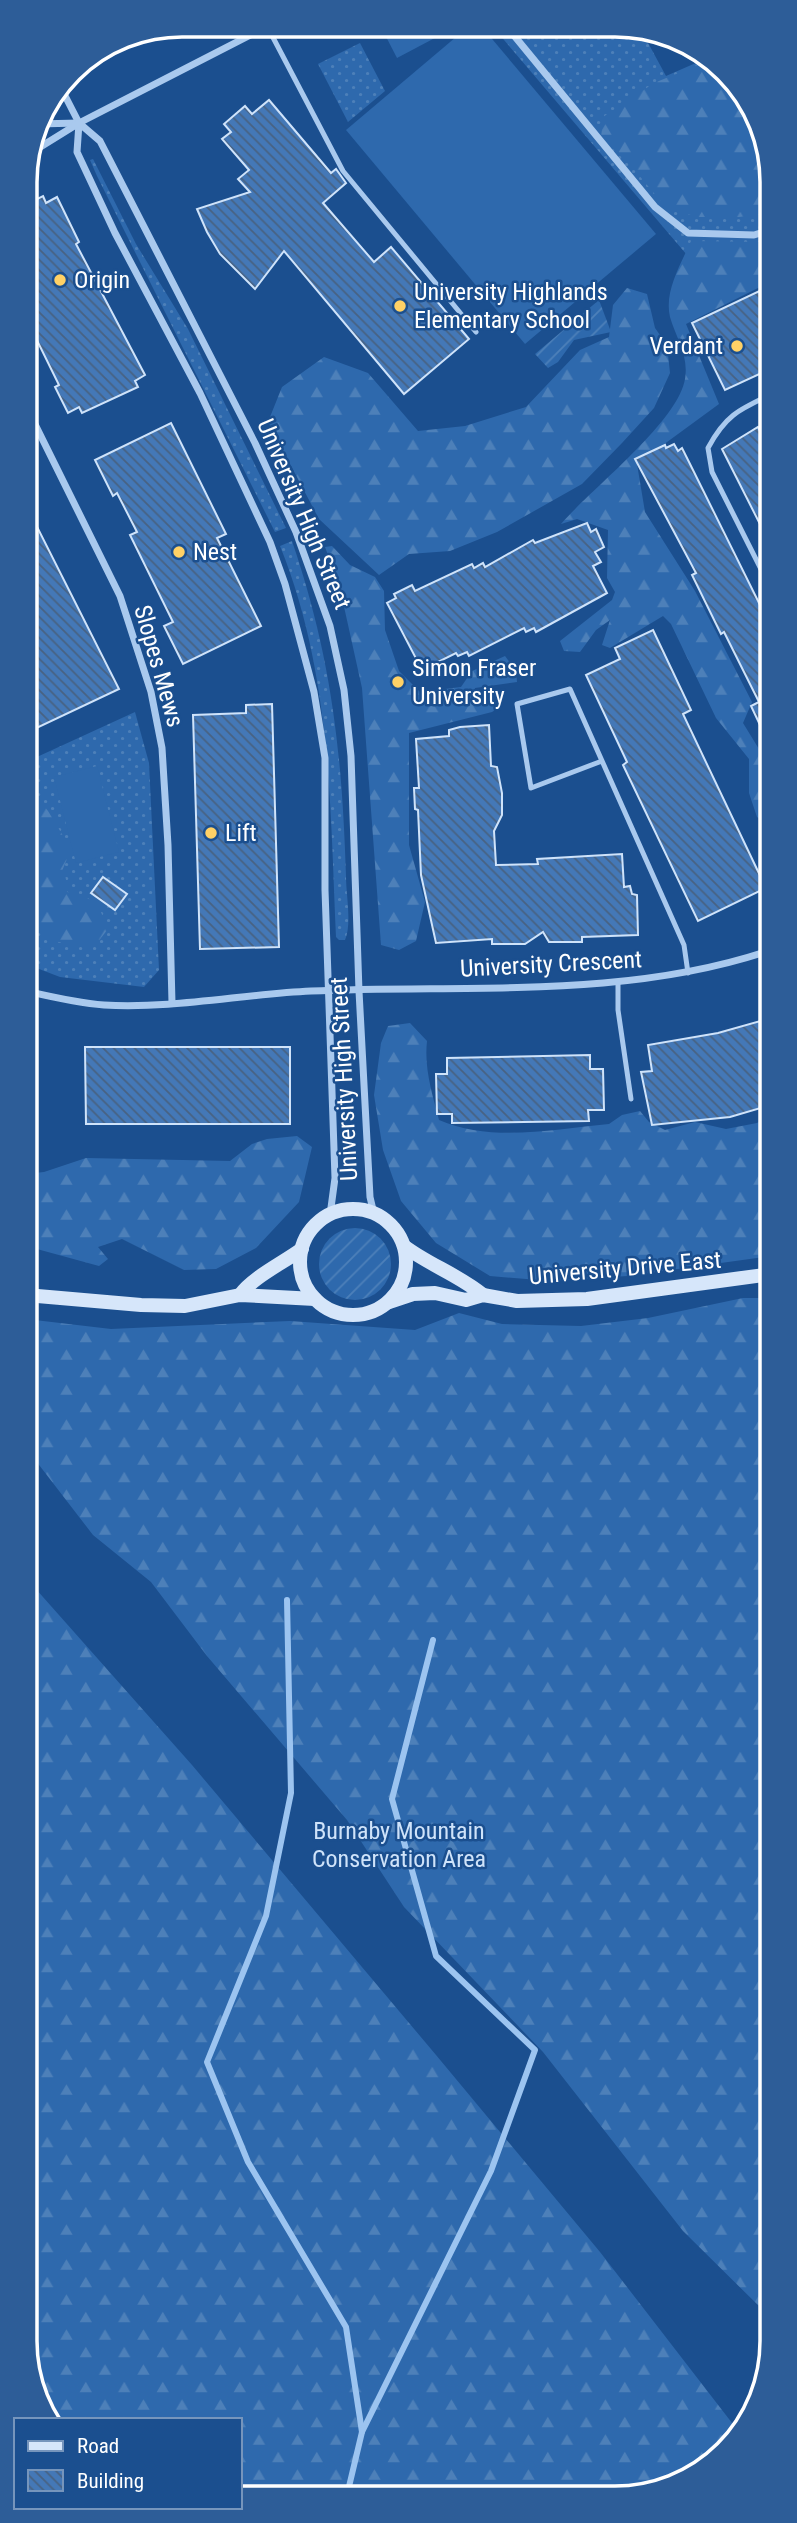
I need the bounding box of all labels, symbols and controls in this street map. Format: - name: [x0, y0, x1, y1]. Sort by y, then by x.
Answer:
- place label: Origin: [74, 266, 130, 294]
- marker: Origin: [52, 272, 68, 288]
- place label: University Highlands Elementary School: [414, 278, 608, 334]
- marker: University Highlands Elementary School: [392, 298, 408, 314]
- place label: Verdant: [650, 332, 723, 360]
- marker: Verdant: [729, 338, 745, 354]
- street label: University High Street: [251, 415, 357, 613]
- place label: Nest: [193, 538, 237, 566]
- marker: Nest: [171, 544, 187, 560]
- street label: Slopes Mews: [128, 602, 190, 730]
- place label: Simon Fraser University: [412, 654, 536, 710]
- marker: Simon Fraser University: [390, 674, 406, 690]
- place label: Lift: [225, 819, 257, 847]
- marker: Lift: [203, 825, 219, 841]
- street label: University Crescent: [459, 945, 643, 983]
- street label: University High Street: [325, 976, 363, 1182]
- street label: University Drive East: [528, 1246, 722, 1290]
- park label: Burnaby Mountain Conservation Area: [312, 1817, 486, 1873]
- legend: [14, 2418, 242, 2509]
- text: Road: [77, 2434, 119, 2458]
- text: Building: [77, 2469, 144, 2493]

